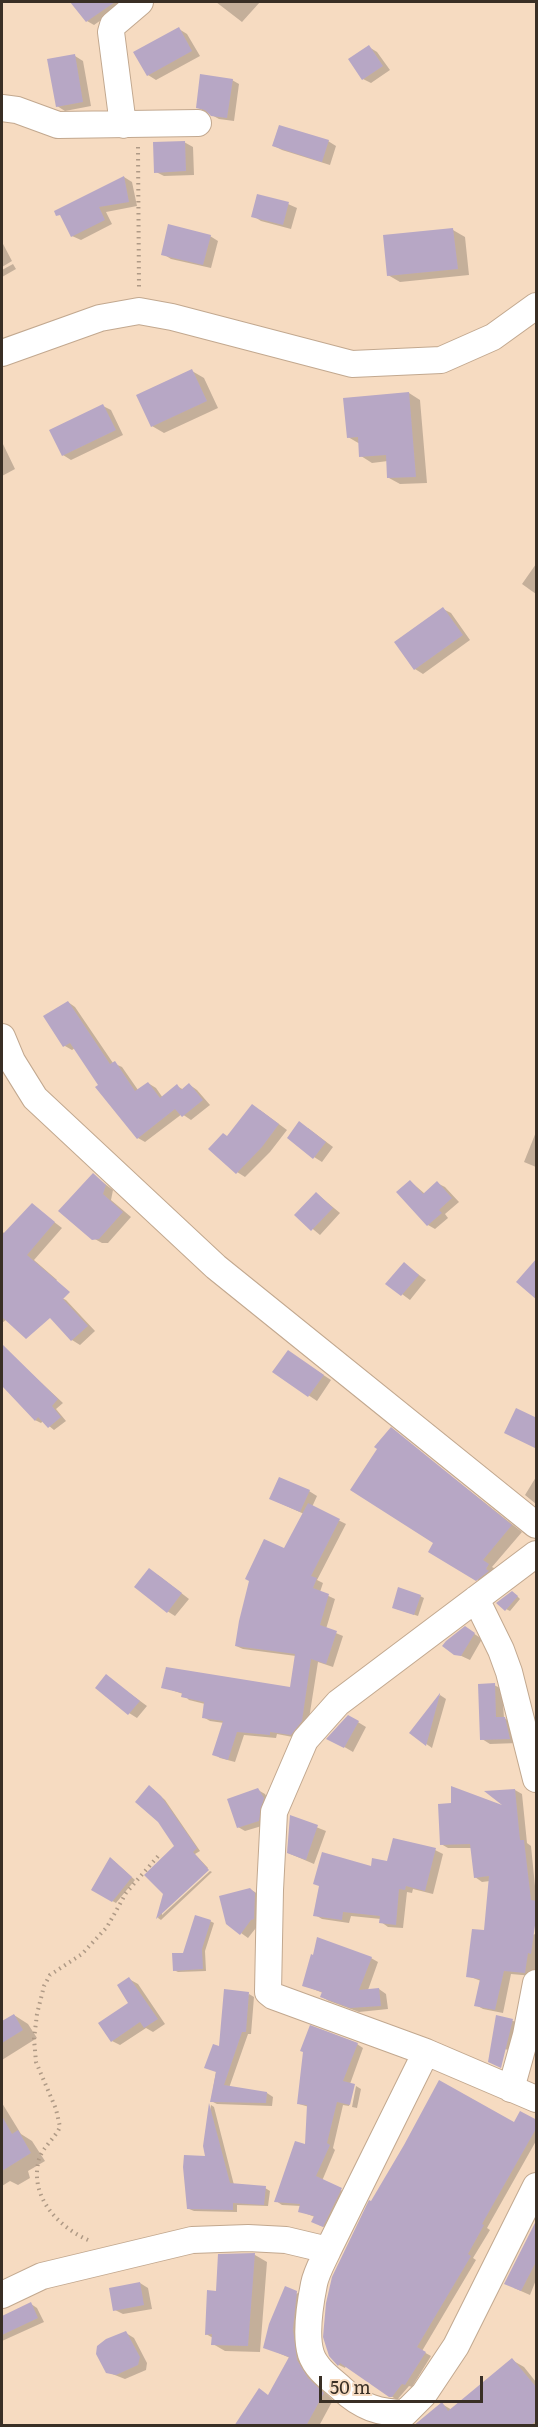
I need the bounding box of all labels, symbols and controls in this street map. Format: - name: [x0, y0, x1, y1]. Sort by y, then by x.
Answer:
- scale bar: [322, 2364, 486, 2402]
- text: 50 m: [330, 2373, 371, 2400]

